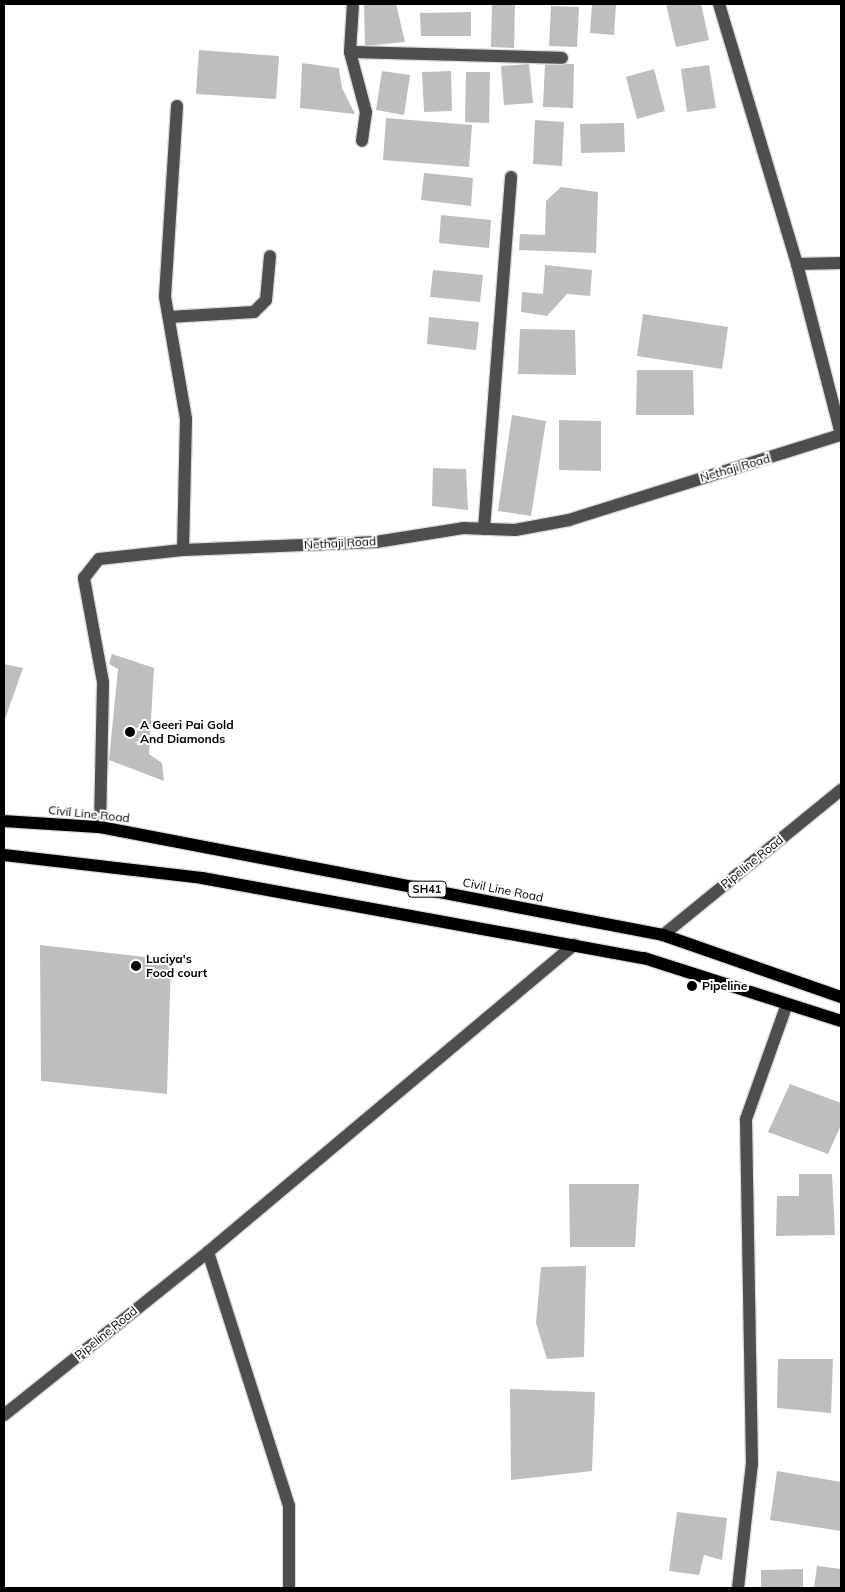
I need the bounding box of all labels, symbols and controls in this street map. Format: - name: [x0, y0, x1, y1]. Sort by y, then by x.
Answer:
- street label: Nethaji Road: [698, 451, 772, 485]
- street label: Nethaji Road: [304, 534, 376, 552]
- place label: A Geeri Pai Gold And Diamonds: [140, 718, 234, 746]
- marker: A Geeri Pai Gold And Diamonds: [124, 726, 136, 738]
- street label: Civil Line Road: [48, 803, 130, 825]
- street label: Pipeline Road: [718, 832, 786, 892]
- street label: Civil Line Road: [461, 875, 545, 905]
- road number: SH41: [407, 881, 447, 898]
- place label: Luciya's Food court: [146, 952, 207, 980]
- marker: Luciya's Food court: [130, 960, 142, 972]
- place label: Pipeline: [702, 979, 747, 993]
- marker: Pipeline: [686, 980, 698, 992]
- street label: Pipeline Road: [72, 1303, 140, 1363]

